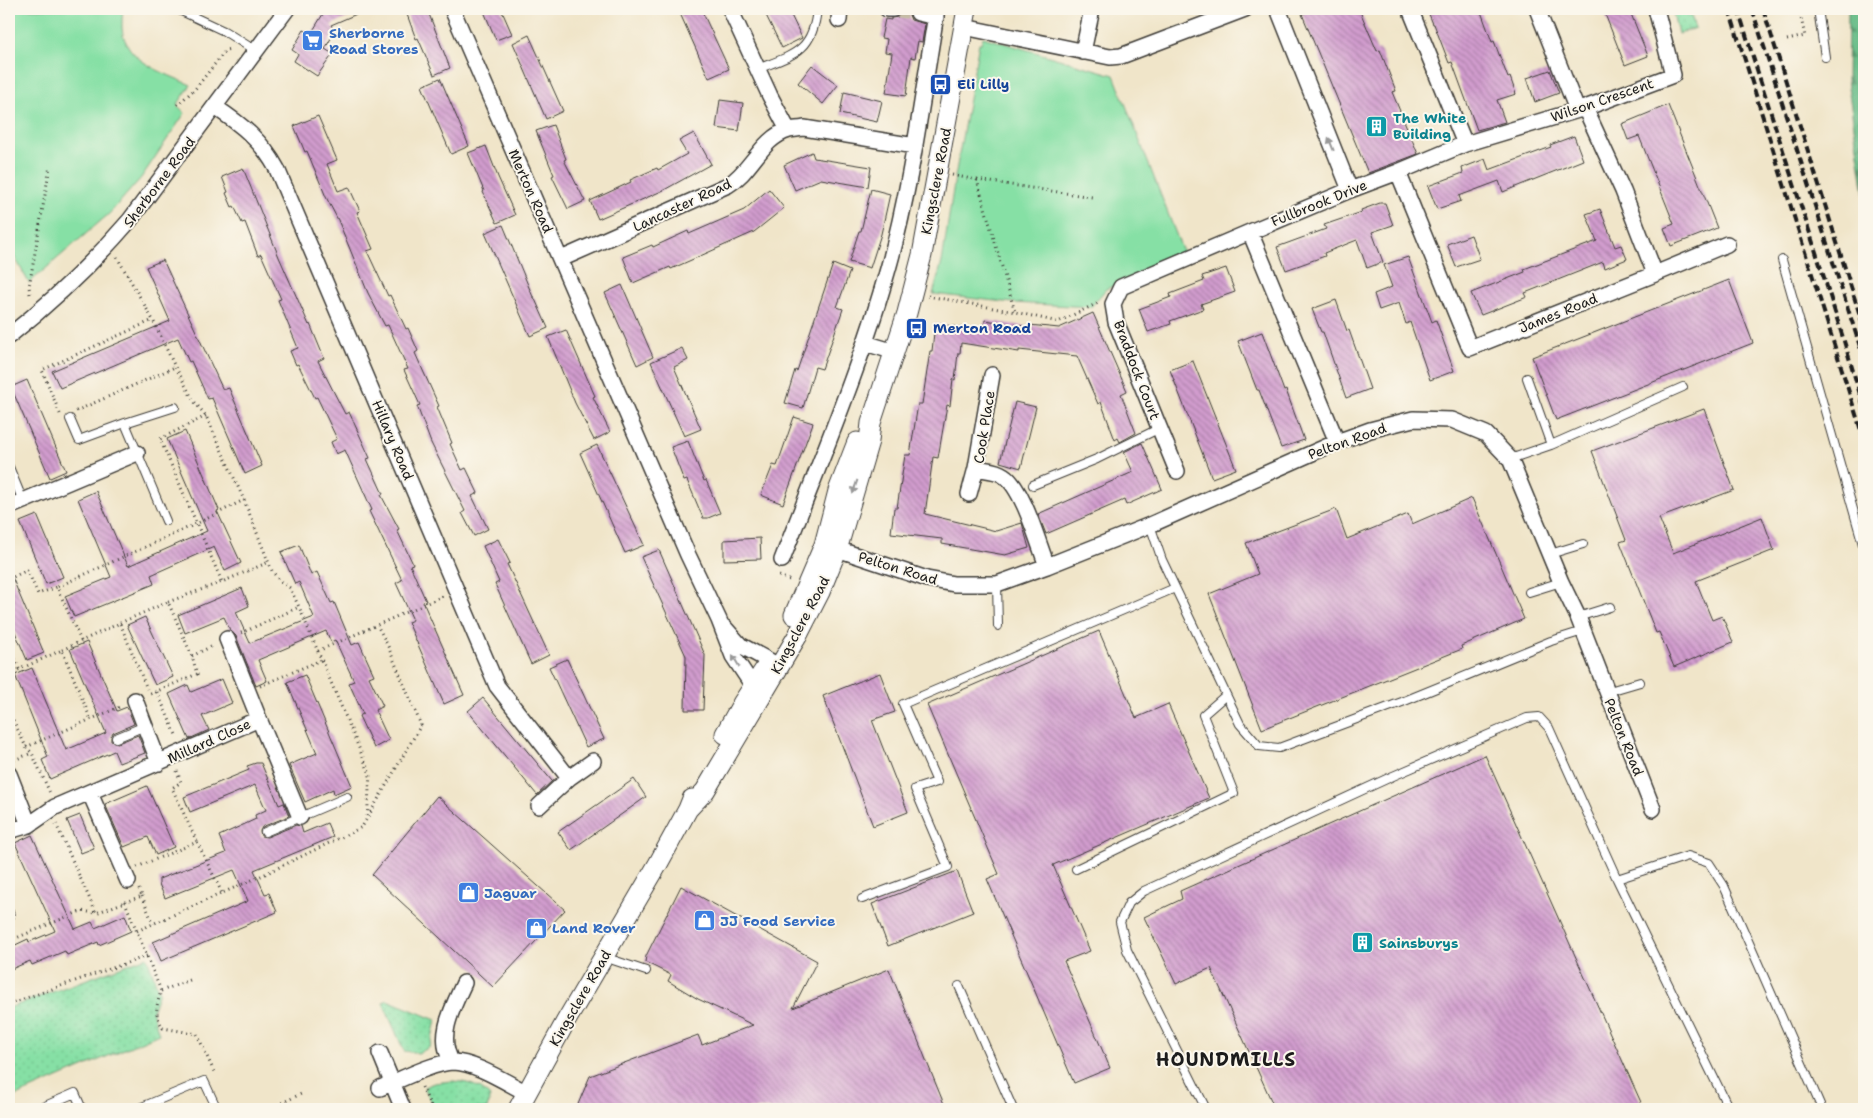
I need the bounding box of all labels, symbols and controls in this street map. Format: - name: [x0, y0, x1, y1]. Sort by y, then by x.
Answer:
- place label: Sherborne Road Stores: [329, 24, 419, 58]
- supermarket icon: Sherborne Road Stores: [301, 29, 325, 53]
- bus stop icon: Eli Lilly: [929, 72, 953, 96]
- street label: Wilson Crescent: [1548, 74, 1656, 126]
- place label: Eli Lilly: [957, 75, 1009, 93]
- place label: The White Building: [1393, 109, 1466, 143]
- building icon: The White Building: [1365, 114, 1389, 138]
- street label: Kingsclere Road: [917, 126, 955, 236]
- street label: Sherborne Road: [119, 133, 199, 231]
- one-way arrow: [1327, 137, 1335, 152]
- street label: Merton Road: [505, 146, 558, 236]
- street label: Lancaster Road: [630, 174, 734, 236]
- street label: Fullbrook Drive: [1268, 176, 1370, 230]
- street label: James Road: [1516, 289, 1600, 337]
- bus stop icon: Merton Road: [905, 316, 929, 340]
- street label: Braddock Court: [1110, 318, 1164, 422]
- place label: Merton Road: [933, 319, 1031, 337]
- street label: Cook Place: [969, 389, 999, 465]
- street label: Hillary Road: [368, 397, 418, 483]
- street label: Pelton Road: [1305, 418, 1389, 463]
- one-way arrow: [851, 480, 858, 495]
- street label: Pelton Road: [856, 547, 940, 589]
- street label: Kingsclere Road: [767, 573, 833, 677]
- one-way arrow: [731, 654, 740, 667]
- street label: Pelton Road: [1600, 696, 1648, 779]
- street label: Millard Close: [165, 715, 254, 767]
- shop icon: Jaguar: [456, 881, 480, 905]
- place label: Jaguar: [484, 884, 537, 902]
- shop icon: JJ Food Service: [692, 909, 716, 933]
- place label: JJ Food Service: [720, 912, 835, 930]
- shop icon: Land Rover: [524, 916, 548, 940]
- place label: Land Rover: [552, 919, 636, 937]
- building icon: Sainsburys: [1351, 931, 1375, 955]
- place label: Sainsburys: [1379, 934, 1458, 952]
- street label: Kingsclere Road: [545, 946, 615, 1049]
- district label: HOUNDMILLS: [1156, 1047, 1296, 1072]

